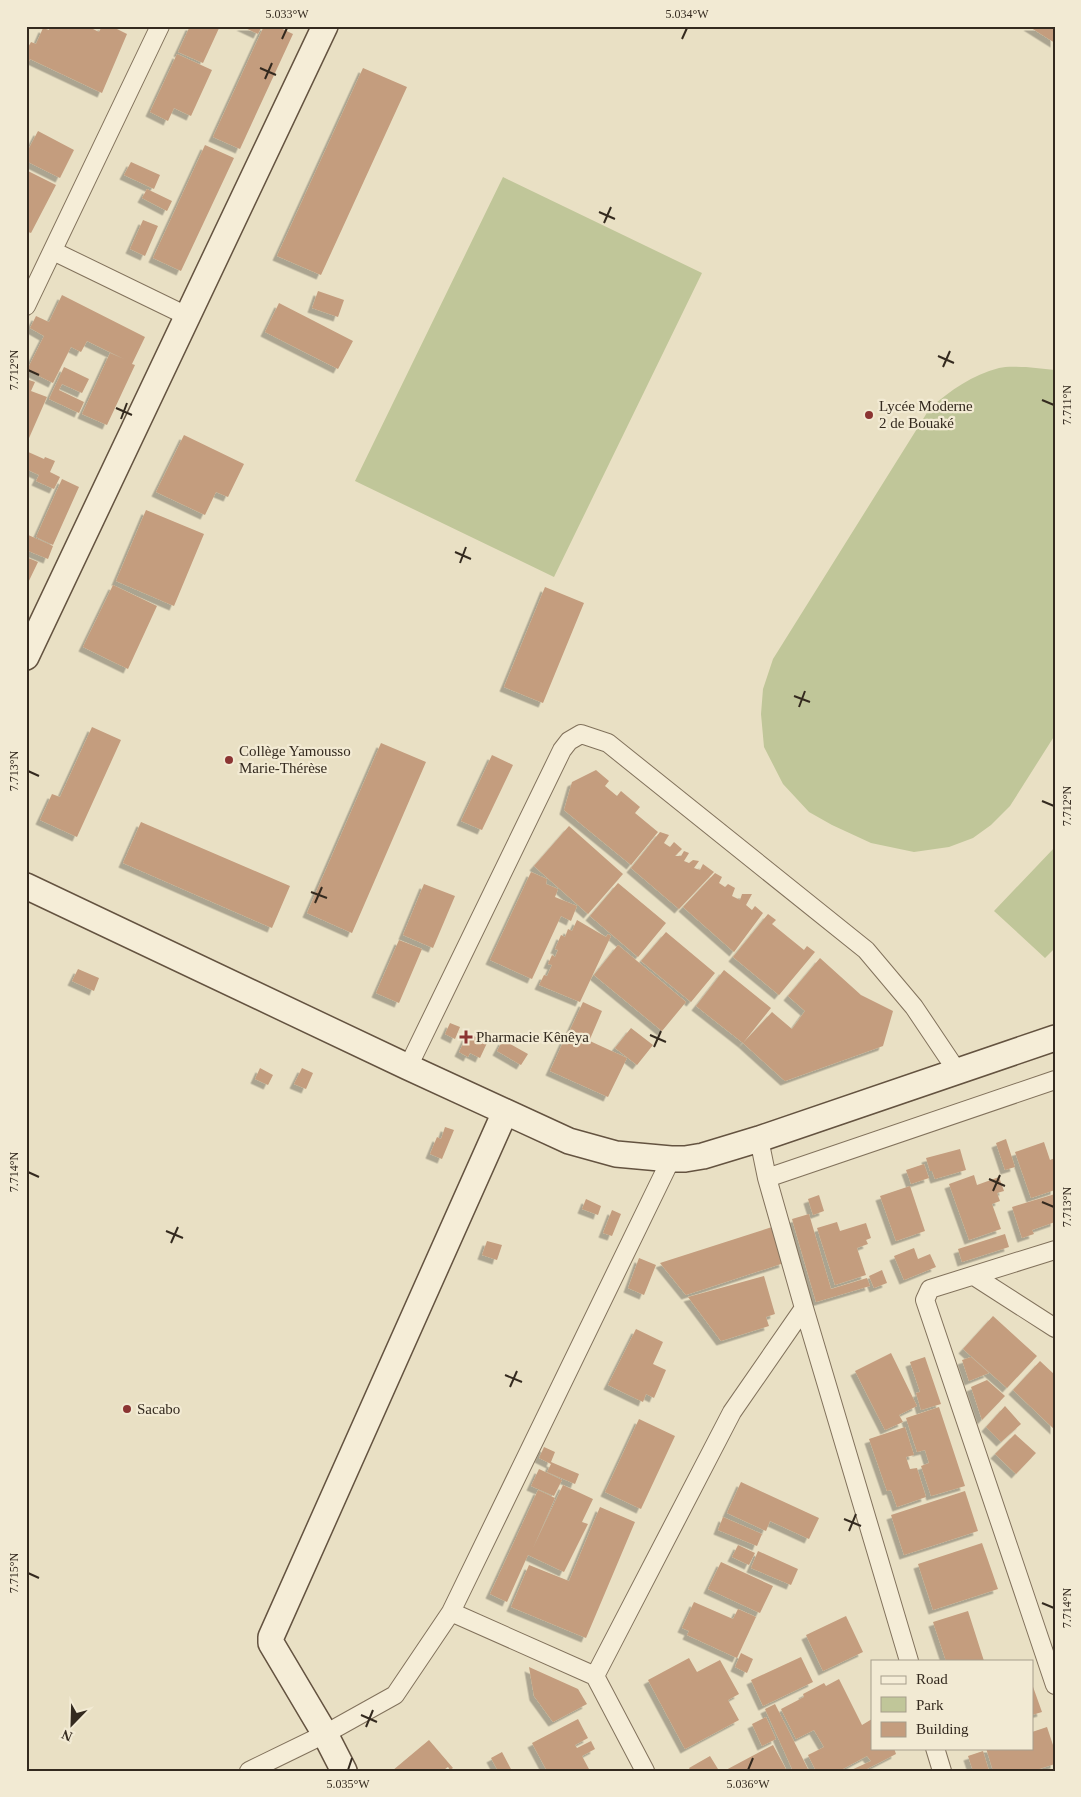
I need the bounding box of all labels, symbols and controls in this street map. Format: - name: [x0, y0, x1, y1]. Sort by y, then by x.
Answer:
- text: 5.033°W: [265, 7, 309, 21]
- text: 5.034°W: [665, 7, 709, 21]
- text: 7.712°N: [7, 349, 21, 390]
- text: 7.711°N: [1060, 385, 1074, 425]
- place label: Lycée Moderne 2 de Bouaké: [879, 398, 973, 431]
- marker: Lycée Moderne 2 de Bouaké: [863, 409, 875, 421]
- place label: Collège Yamousso Marie-Thérèse: [239, 743, 351, 776]
- text: 7.713°N: [7, 750, 21, 791]
- marker: Collège Yamousso Marie-Thérèse: [223, 754, 235, 766]
- text: 7.712°N: [1060, 785, 1074, 826]
- place label: Pharmacie Kênêya: [476, 1029, 589, 1045]
- marker: Pharmacie Kênêya: [460, 1031, 472, 1043]
- text: 7.714°N: [7, 1151, 21, 1192]
- text: 7.713°N: [1060, 1186, 1074, 1227]
- place label: Sacabo: [137, 1401, 180, 1417]
- marker: Sacabo: [121, 1403, 133, 1415]
- text: 7.715°N: [7, 1552, 21, 1593]
- text: 7.714°N: [1060, 1587, 1074, 1628]
- legend: [871, 1660, 1034, 1750]
- text: Road: [916, 1671, 948, 1687]
- text: Park: [916, 1697, 944, 1713]
- north arrow: [48, 1700, 98, 1750]
- text: Building: [916, 1721, 969, 1737]
- text: N: [60, 1727, 75, 1744]
- text: 5.035°W: [326, 1777, 370, 1791]
- text: 5.036°W: [726, 1777, 770, 1791]

